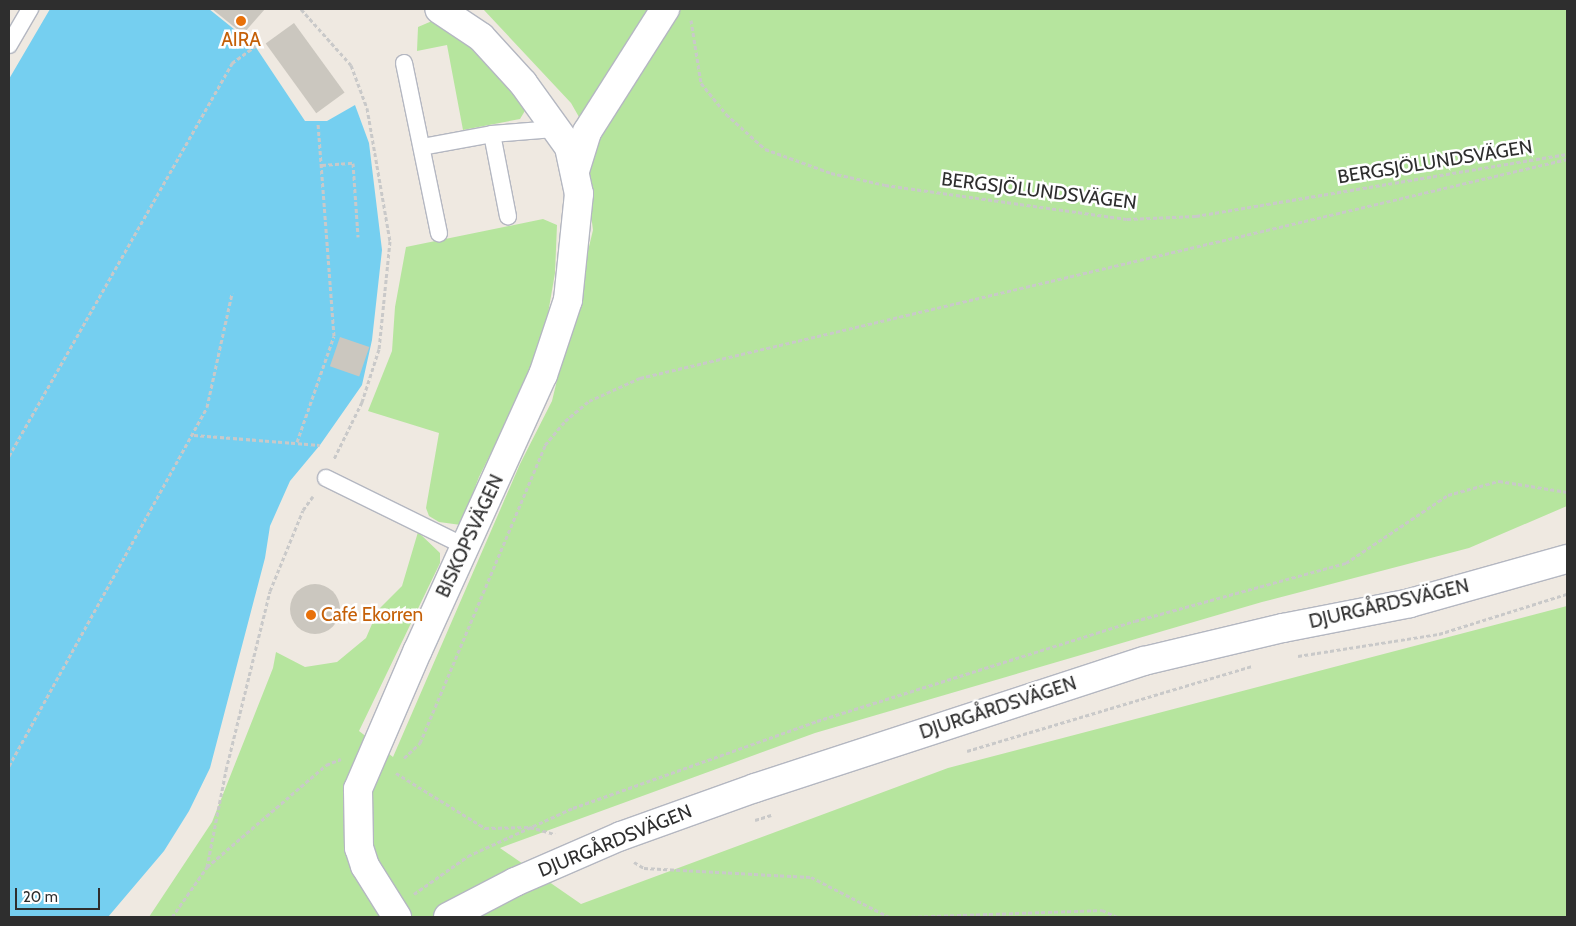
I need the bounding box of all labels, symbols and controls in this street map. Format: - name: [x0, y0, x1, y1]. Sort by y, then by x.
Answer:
- marker: AIRA: [235, 15, 247, 27]
- place label: AIRA: [221, 29, 261, 51]
- street label: BERGSJÖLUNDSVÄGEN: [1336, 135, 1534, 189]
- street label: BERGSJÖLUNDSVÄGEN: [940, 168, 1138, 214]
- street label: BISKOPSVÄGEN: [432, 471, 508, 601]
- street label: DJURGÅRDSVÄGEN: [1307, 574, 1471, 634]
- place label: Café Ekorren: [321, 604, 423, 626]
- marker: Café Ekorren: [305, 609, 317, 621]
- street label: DJURGÅRDSVÄGEN: [917, 672, 1079, 744]
- street label: DJURGÅRDSVÄGEN: [535, 800, 695, 882]
- scale bar: [18, 878, 102, 910]
- text: 20 m: [23, 888, 58, 906]

